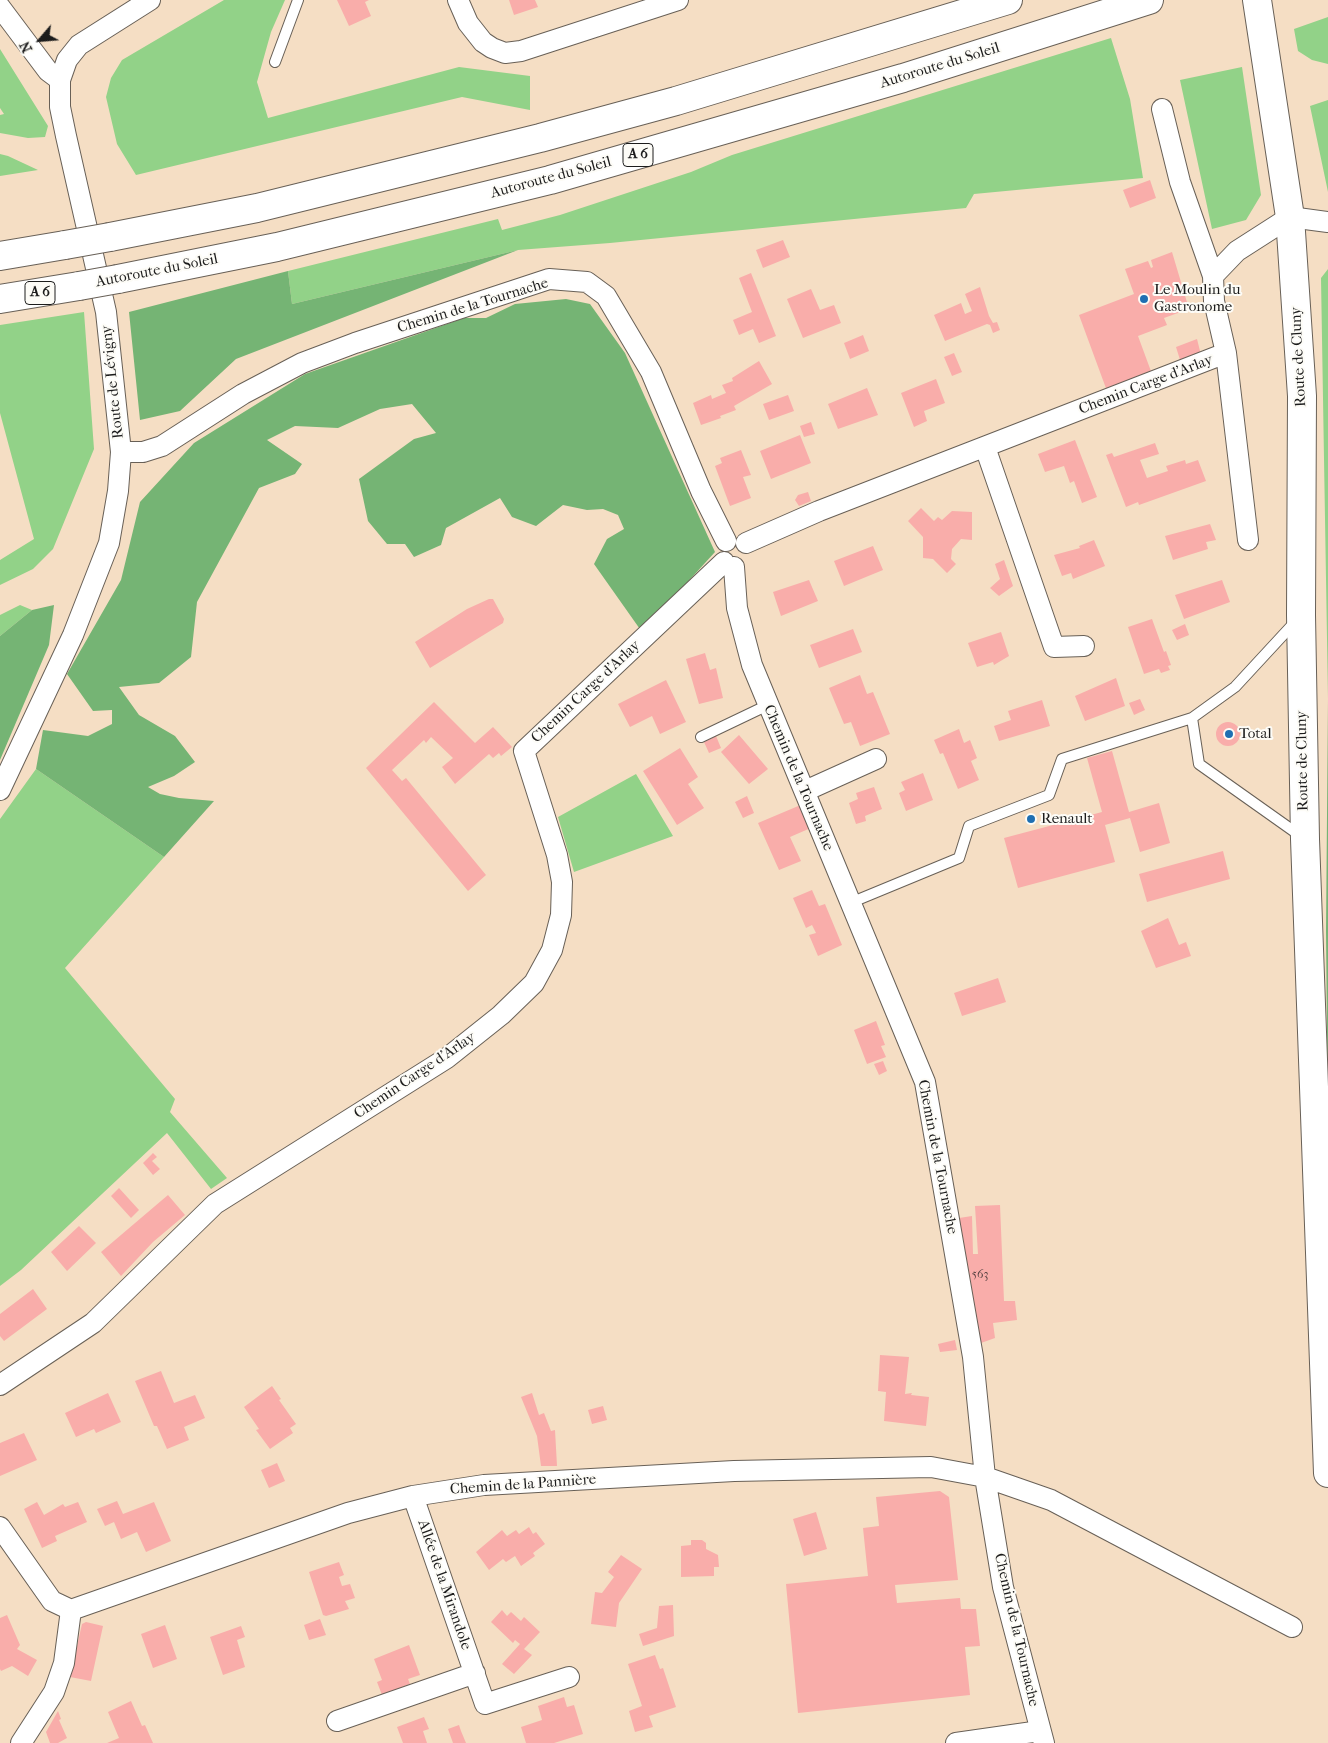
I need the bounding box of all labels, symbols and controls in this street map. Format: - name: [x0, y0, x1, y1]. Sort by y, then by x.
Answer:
- north arrow: [15, 15, 65, 65]
- text: N: [16, 38, 36, 56]
- street label: Autoroute du Soleil: [878, 39, 1002, 93]
- road number: A 6: [623, 144, 653, 166]
- street label: Autoroute du Soleil: [489, 153, 613, 203]
- street label: Autoroute du Soleil: [94, 250, 220, 292]
- street label: Chemin de la Tournache: [395, 274, 551, 338]
- place label: Le Moulin du Gastronome: [1154, 281, 1240, 316]
- road number: A 6: [25, 282, 55, 304]
- marker: Le Moulin du Gastronome: [1138, 293, 1150, 305]
- street label: Route de Cluny: [1287, 306, 1311, 408]
- street label: Route de Lévigny: [98, 324, 128, 440]
- street label: Chemin Carge d'Arlay: [1076, 351, 1216, 419]
- street label: Chemin Carge d'Arlay: [528, 637, 644, 747]
- street label: Chemin de la Tournache: [759, 702, 837, 854]
- street label: Route de Cluny: [1293, 711, 1313, 811]
- place label: Total: [1239, 725, 1272, 743]
- marker: Total: [1223, 728, 1235, 740]
- place label: Renault: [1041, 810, 1093, 828]
- marker: Renault: [1025, 813, 1037, 825]
- street label: Chemin Carge d'Arlay: [351, 1029, 479, 1123]
- street label: Chemin de la Tournache: [913, 1078, 961, 1236]
- house number: 563: [972, 1268, 988, 1282]
- street label: Chemin de la Pannière: [449, 1471, 597, 1499]
- street label: Allée de la Mirandole: [413, 1518, 475, 1652]
- street label: Chemin de la Tournache: [990, 1552, 1042, 1708]

